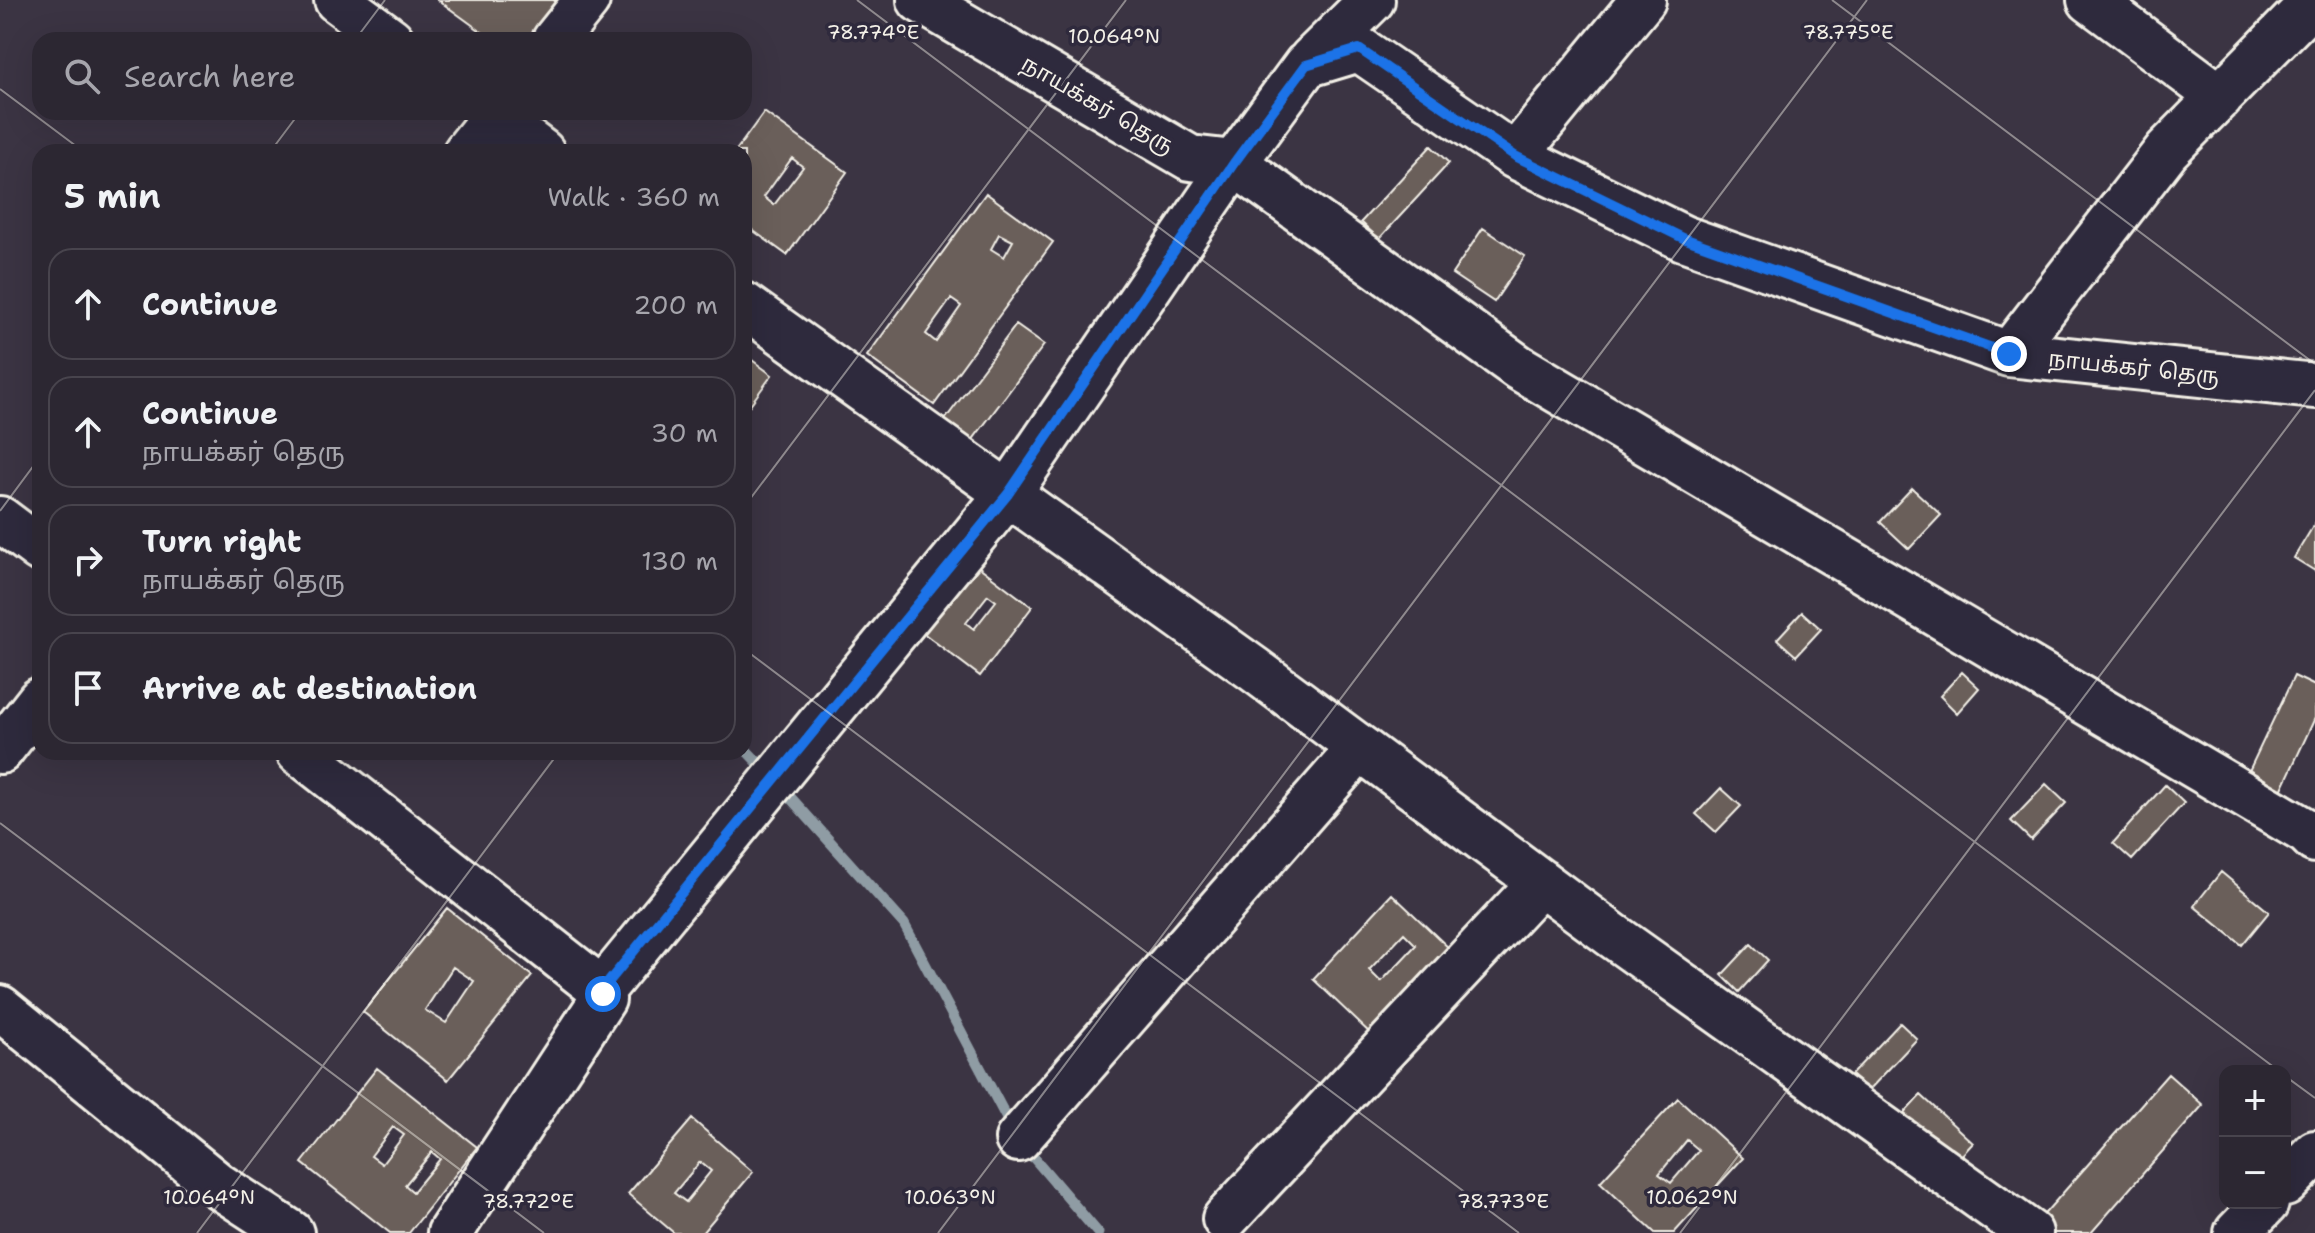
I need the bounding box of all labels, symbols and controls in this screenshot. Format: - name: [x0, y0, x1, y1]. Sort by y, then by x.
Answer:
- text: 78.774°E: [827, 19, 919, 45]
- text: 78.775°E: [1803, 19, 1893, 45]
- text: 10.064°N: [1068, 23, 1160, 49]
- search box: [32, 32, 752, 120]
- street label: நாயக்கர் தெரு: [1016, 49, 1179, 160]
- icon: search: [60, 54, 104, 98]
- text: Search here: [124, 56, 295, 97]
- text: 5 min: [64, 173, 161, 219]
- text: Walk · 360 m: [548, 179, 720, 214]
- icon: ahead: [66, 282, 110, 326]
- text: Continue: [142, 284, 278, 325]
- text: 200 m: [633, 287, 718, 322]
- route end: [1991, 336, 2027, 372]
- street label: நாயக்கர் தெரு: [2047, 344, 2221, 391]
- text: Continue: [142, 393, 278, 434]
- icon: ahead: [66, 410, 110, 454]
- text: 30 m: [651, 415, 718, 450]
- text: நாயக்கர் தெரு: [142, 434, 345, 469]
- text: Turn right: [142, 521, 301, 562]
- icon: right: [66, 538, 110, 582]
- text: 130 m: [641, 543, 718, 578]
- text: நாயக்கர் தெரு: [142, 562, 345, 597]
- icon: arrive: [66, 666, 110, 710]
- text: Arrive at destination: [142, 668, 477, 709]
- route start: [585, 976, 621, 1012]
- map controls: [2219, 1065, 2291, 1209]
- button: +: [2219, 1065, 2291, 1137]
- button: −: [2219, 1137, 2291, 1209]
- text: 10.064°N: [163, 1184, 255, 1210]
- text: 10.063°N: [904, 1184, 996, 1210]
- text: 10.062°N: [1646, 1184, 1738, 1210]
- text: 78.772°E: [482, 1188, 574, 1214]
- text: 78.773°E: [1457, 1188, 1549, 1214]

